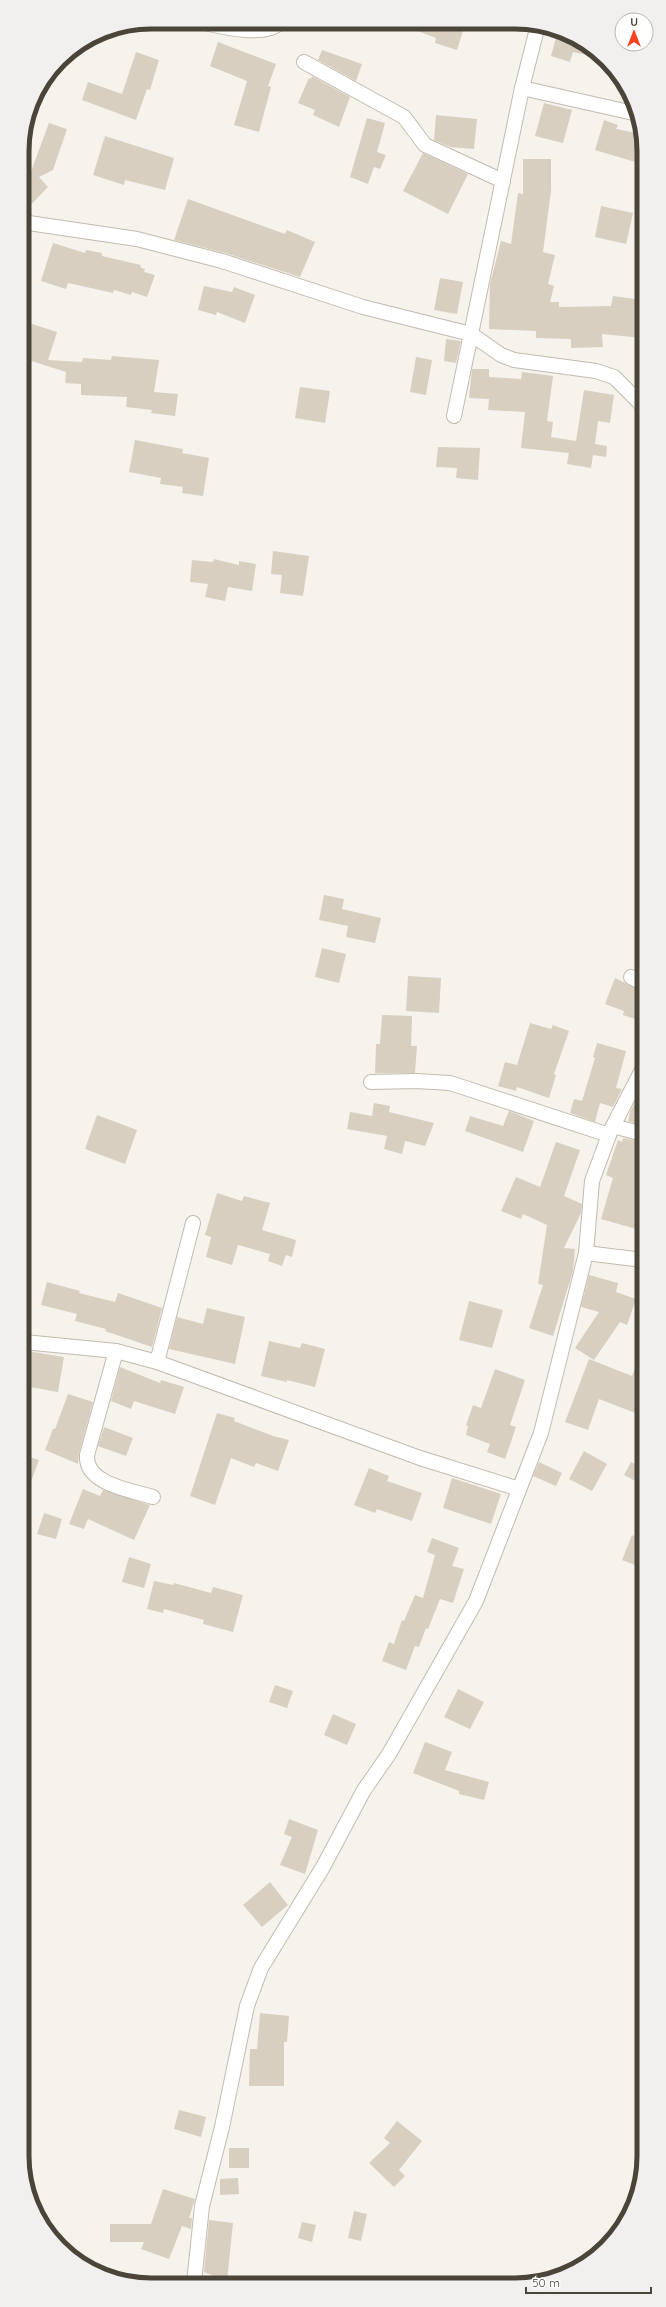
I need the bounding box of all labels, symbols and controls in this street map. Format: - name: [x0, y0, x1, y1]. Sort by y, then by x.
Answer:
- north arrow: [614, 12, 654, 52]
- text: U: [630, 15, 638, 29]
- scale bar: [526, 2269, 651, 2295]
- text: 50 m: [532, 2275, 560, 2290]

